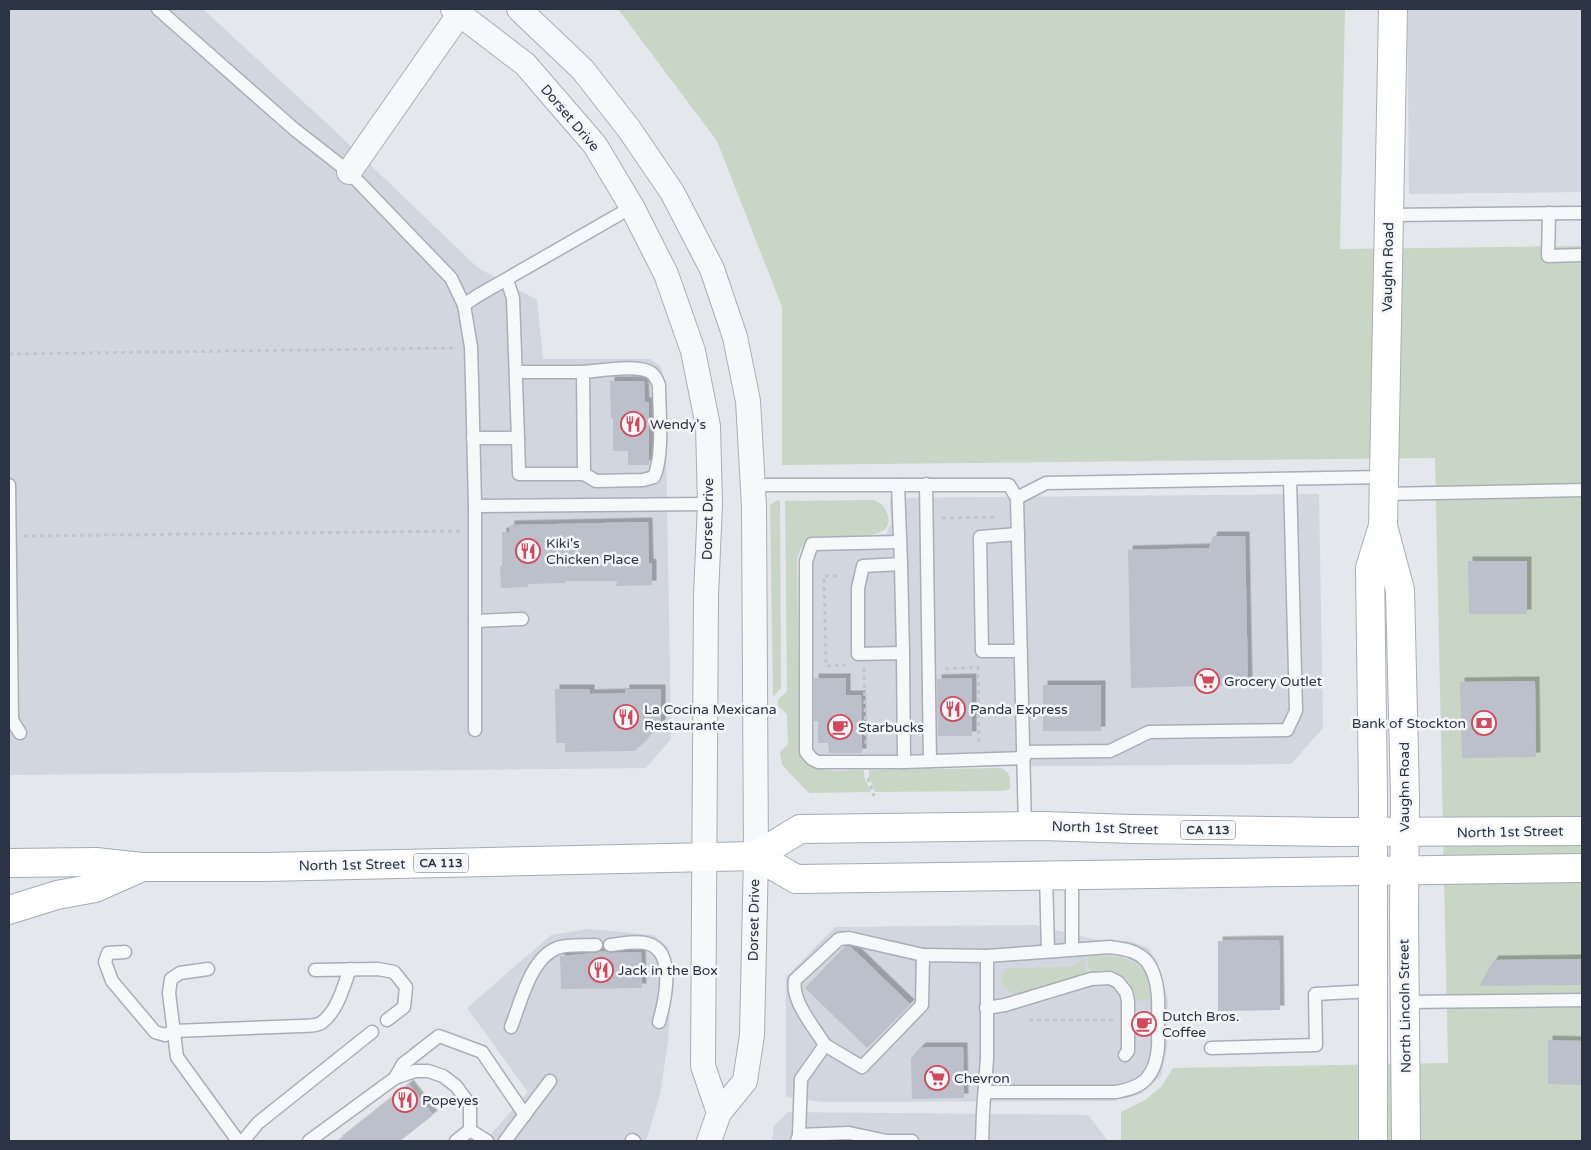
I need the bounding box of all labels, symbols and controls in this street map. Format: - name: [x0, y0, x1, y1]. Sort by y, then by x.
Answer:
- street label: Dorset Drive: [537, 81, 603, 155]
- street label: Vaughn Road: [1379, 222, 1397, 312]
- restaurant icon: Wendy's: [620, 411, 646, 437]
- place label: Wendy's: [650, 416, 706, 433]
- street label: Dorset Drive: [699, 478, 717, 560]
- place label: Kiki's Chicken Place: [546, 535, 639, 568]
- restaurant icon: Kiki's Chicken Place: [515, 538, 541, 564]
- supermarket icon: Grocery Outlet: [1194, 668, 1220, 694]
- place label: Grocery Outlet: [1224, 673, 1323, 690]
- restaurant icon: Panda Express: [940, 696, 966, 722]
- place label: La Cocina Mexicana Restaurante: [644, 701, 777, 734]
- place label: Panda Express: [970, 701, 1068, 718]
- restaurant icon: La Cocina Mexicana Restaurante: [613, 704, 639, 730]
- bank icon: Bank of Stockton: [1471, 710, 1497, 736]
- cafe icon: Starbucks: [827, 714, 853, 740]
- place label: Bank of Stockton: [1352, 715, 1466, 732]
- place label: Starbucks: [858, 719, 924, 736]
- street label: Vaughn Road: [1396, 742, 1413, 832]
- street label: North 1st Street: [1051, 818, 1159, 838]
- road number: CA 113: [1180, 820, 1236, 840]
- street label: North 1st Street: [1456, 823, 1564, 841]
- road number: CA 113: [414, 854, 468, 872]
- street label: North 1st Street: [298, 856, 406, 874]
- street label: Dorset Drive: [745, 879, 763, 961]
- street label: North Lincoln Street: [1395, 938, 1415, 1073]
- restaurant icon: Jack in the Box: [588, 957, 614, 983]
- place label: Jack in the Box: [618, 962, 718, 979]
- place label: Dutch Bros. Coffee: [1162, 1008, 1239, 1041]
- cafe icon: Dutch Bros. Coffee: [1131, 1011, 1157, 1037]
- supermarket icon: Chevron: [924, 1065, 950, 1091]
- place label: Chevron: [954, 1070, 1010, 1087]
- restaurant icon: Popeyes: [392, 1087, 418, 1113]
- place label: Popeyes: [422, 1092, 479, 1109]

